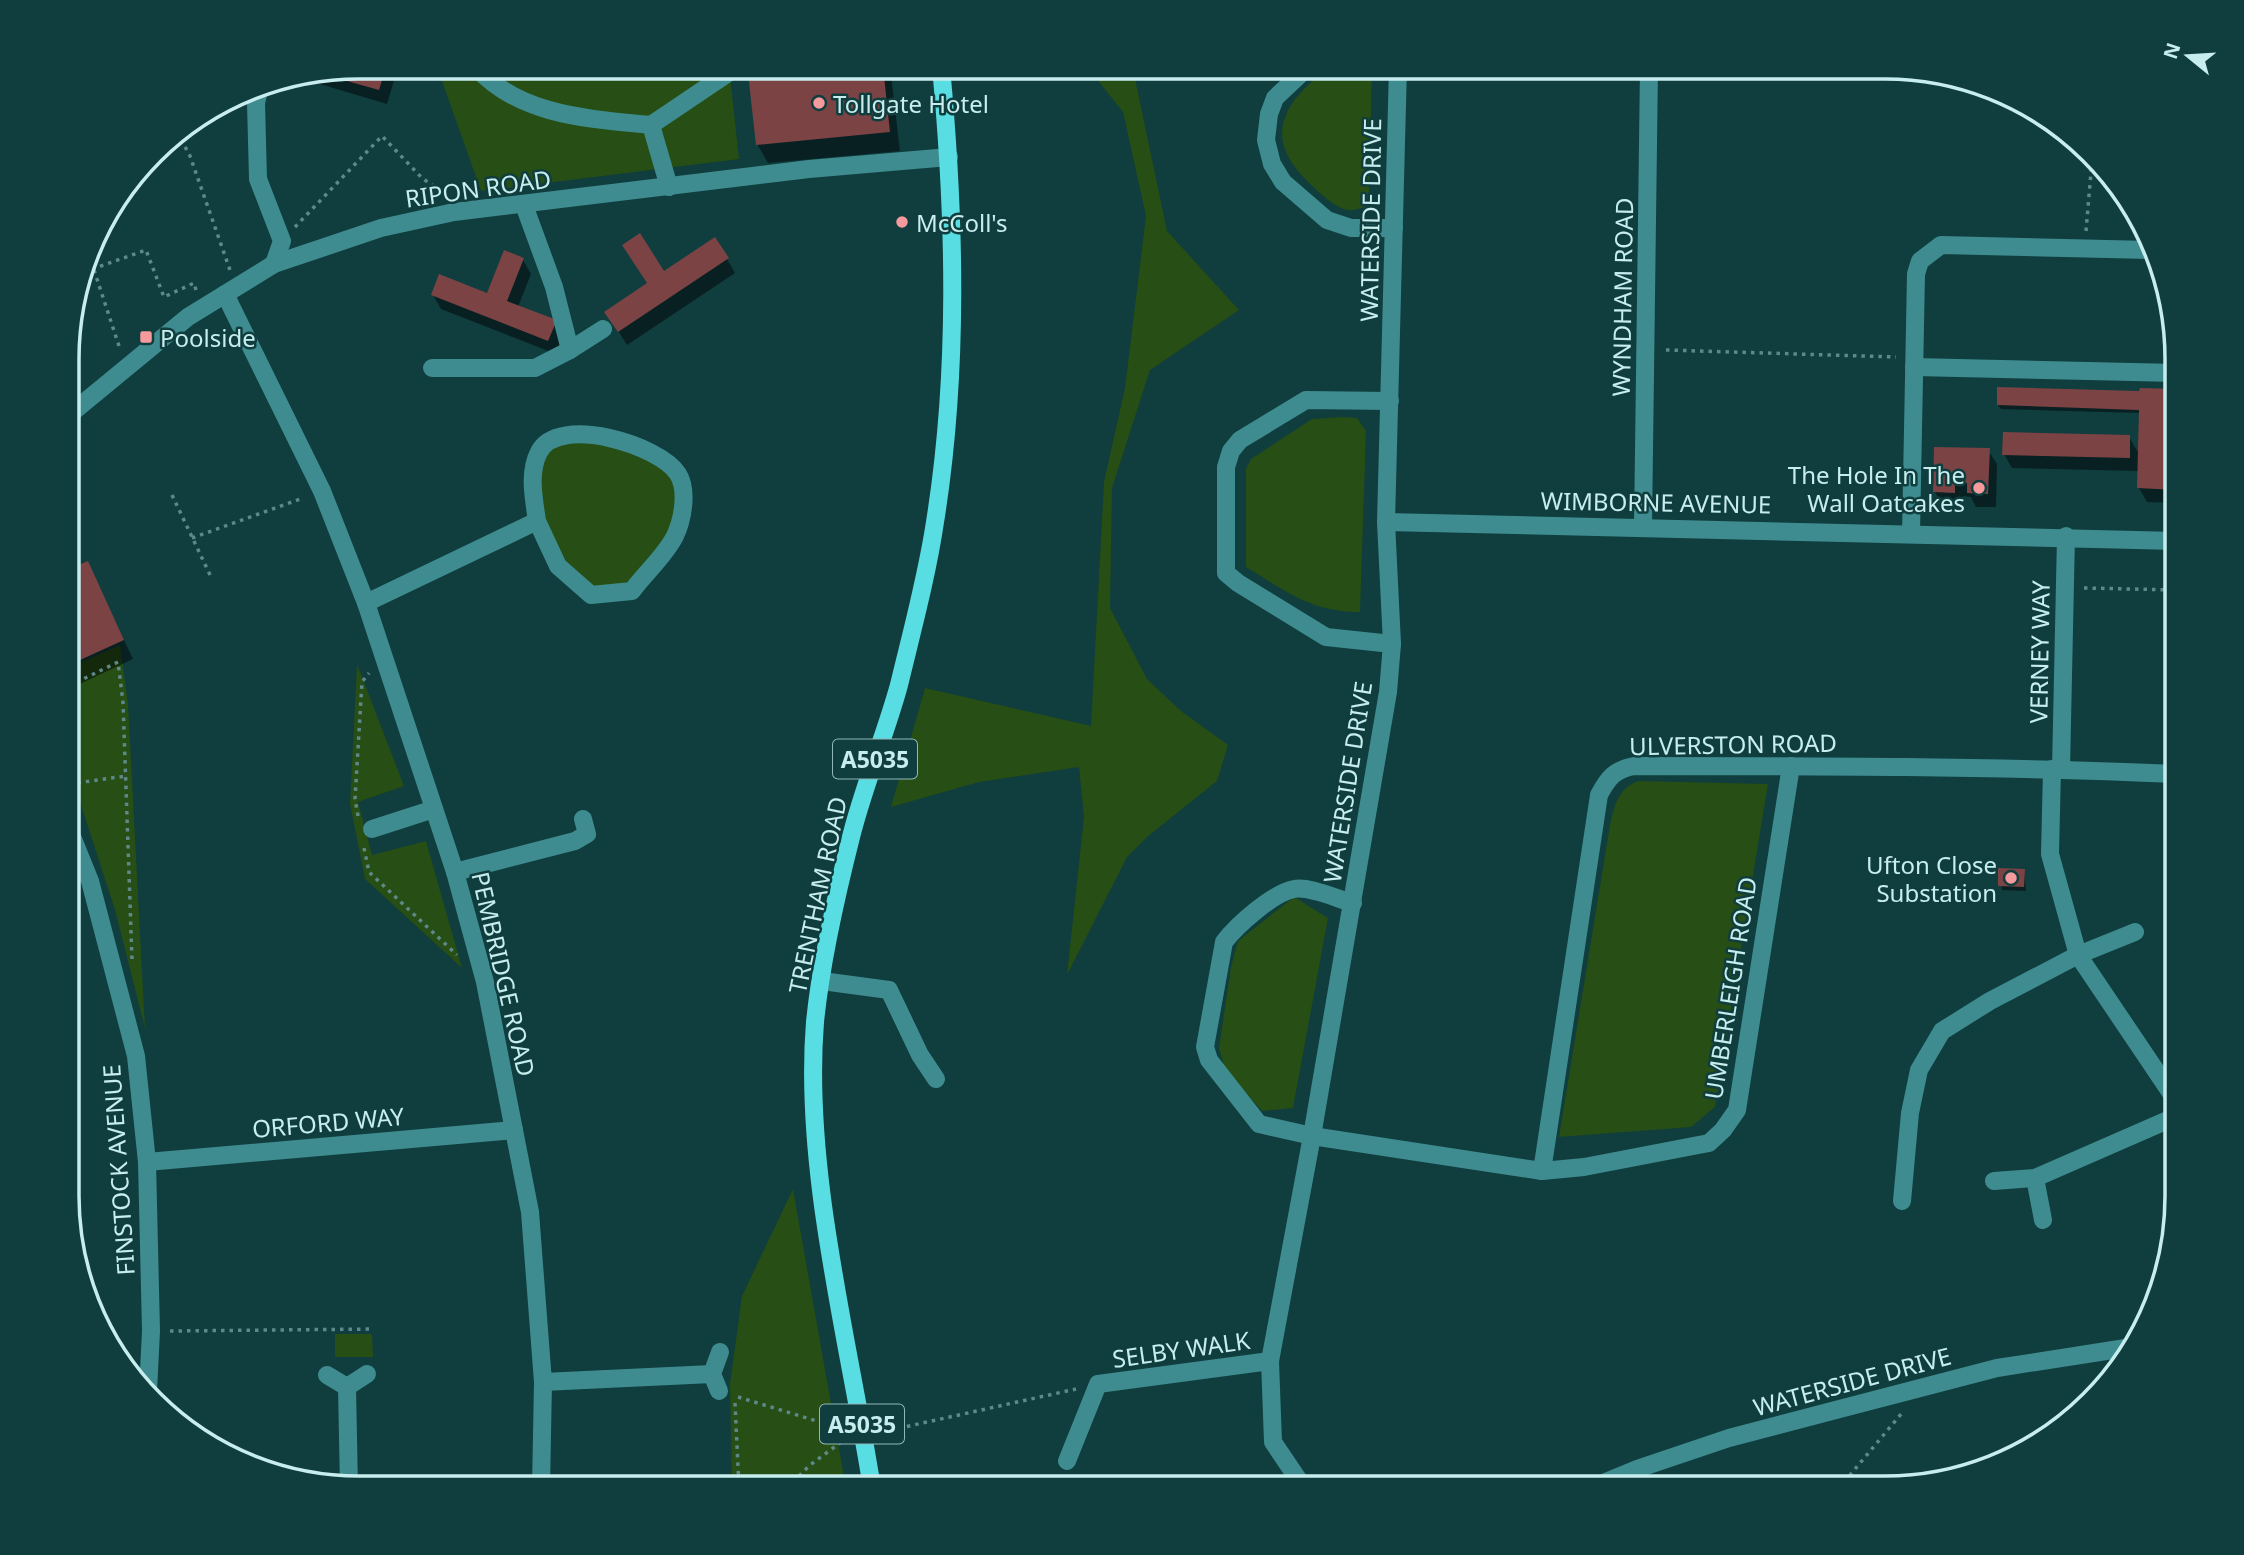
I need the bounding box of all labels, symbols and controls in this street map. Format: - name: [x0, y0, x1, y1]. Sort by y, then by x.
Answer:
- north arrow: [2153, 21, 2223, 91]
- text: N: [2157, 39, 2187, 62]
- place label: Tollgate Hotel: [833, 87, 989, 120]
- marker: Tollgate Hotel: [811, 95, 827, 111]
- street label: WATERSIDE DRIVE: [1352, 118, 1388, 322]
- street label: RIPON ROAD: [403, 161, 553, 215]
- street label: WYNDHAM ROAD: [1604, 197, 1640, 397]
- place label: McColl's: [916, 206, 1008, 239]
- marker: McColl's: [894, 214, 910, 230]
- place label: Poolside: [160, 321, 256, 354]
- marker: Poolside: [138, 329, 154, 345]
- place label: The Hole In The Wall Oatcakes: [1788, 458, 1965, 519]
- marker: The Hole In The Wall Oatcakes: [1971, 480, 1987, 496]
- street label: WIMBORNE AVENUE: [1540, 483, 1772, 521]
- street label: VERNEY WAY: [2021, 580, 2057, 724]
- street label: WATERSIDE DRIVE: [1315, 679, 1379, 885]
- street label: ULVERSTON ROAD: [1629, 726, 1837, 762]
- road number: A5035: [833, 740, 917, 778]
- street label: TRENTHAM ROAD: [780, 794, 854, 996]
- place label: Ufton Close Substation: [1866, 848, 1997, 909]
- street label: PEMBRIDGE ROAD: [464, 869, 544, 1079]
- marker: Ufton Close Substation: [2003, 870, 2019, 886]
- street label: UMBERLEIGH ROAD: [1696, 874, 1764, 1102]
- street label: FINSTOCK AVENUE: [94, 1064, 142, 1276]
- street label: ORFORD WAY: [251, 1099, 406, 1145]
- street label: SELBY WALK: [1110, 1323, 1252, 1375]
- street label: WATERSIDE DRIVE: [1749, 1339, 1955, 1423]
- road number: A5035: [820, 1404, 904, 1443]

